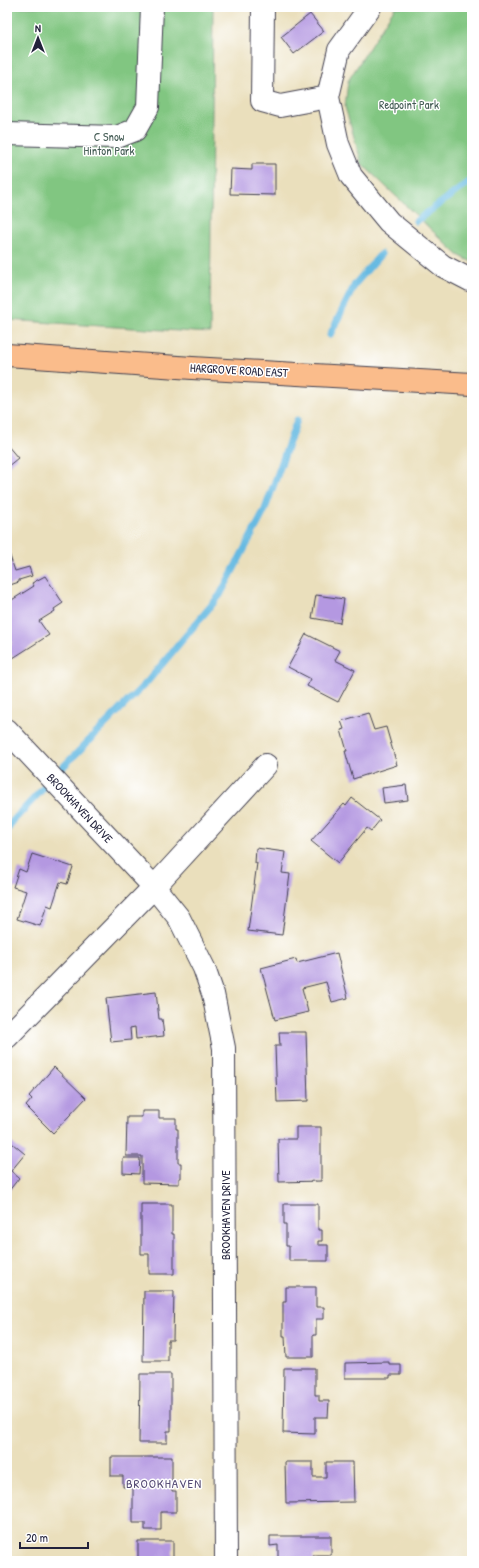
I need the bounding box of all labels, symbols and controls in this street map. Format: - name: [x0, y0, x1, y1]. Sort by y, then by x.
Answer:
- north arrow: [18, 18, 58, 58]
- text: N: [35, 21, 41, 35]
- park label: Redpoint Park: [379, 96, 439, 113]
- park label: C Snow Hinton Park: [84, 128, 134, 159]
- street label: HARGROVE ROAD EAST: [189, 359, 289, 381]
- street label: BROOKHAVEN DRIVE: [43, 769, 117, 847]
- street label: BROOKHAVEN DRIVE: [217, 1169, 234, 1260]
- district label: BROOKHAVEN: [126, 1474, 202, 1492]
- scale bar: [20, 1524, 88, 1550]
- text: 20 m: [26, 1529, 48, 1546]

